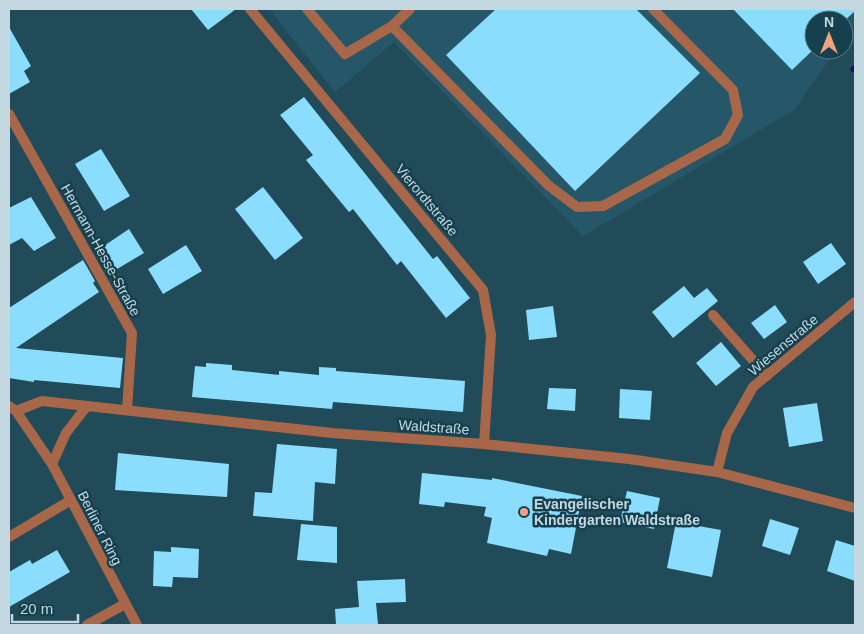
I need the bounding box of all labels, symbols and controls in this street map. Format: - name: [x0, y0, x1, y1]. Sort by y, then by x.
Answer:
- north arrow: [804, 10, 854, 60]
- text: N: [824, 14, 834, 30]
- street label: Vierordtstraße: [392, 161, 462, 239]
- street label: Hermann-Hesse-Straße: [58, 181, 144, 319]
- street label: Wiesenstraße: [745, 311, 821, 379]
- street label: Waldstraße: [398, 417, 470, 437]
- street label: Berliner Ring: [74, 488, 126, 568]
- place label: Evangelischer Kindergarten Waldstraße: [534, 496, 700, 528]
- marker: Evangelischer Kindergarten Waldstraße: [518, 506, 530, 518]
- scale bar: [12, 592, 79, 624]
- text: 20 m: [20, 600, 53, 617]

